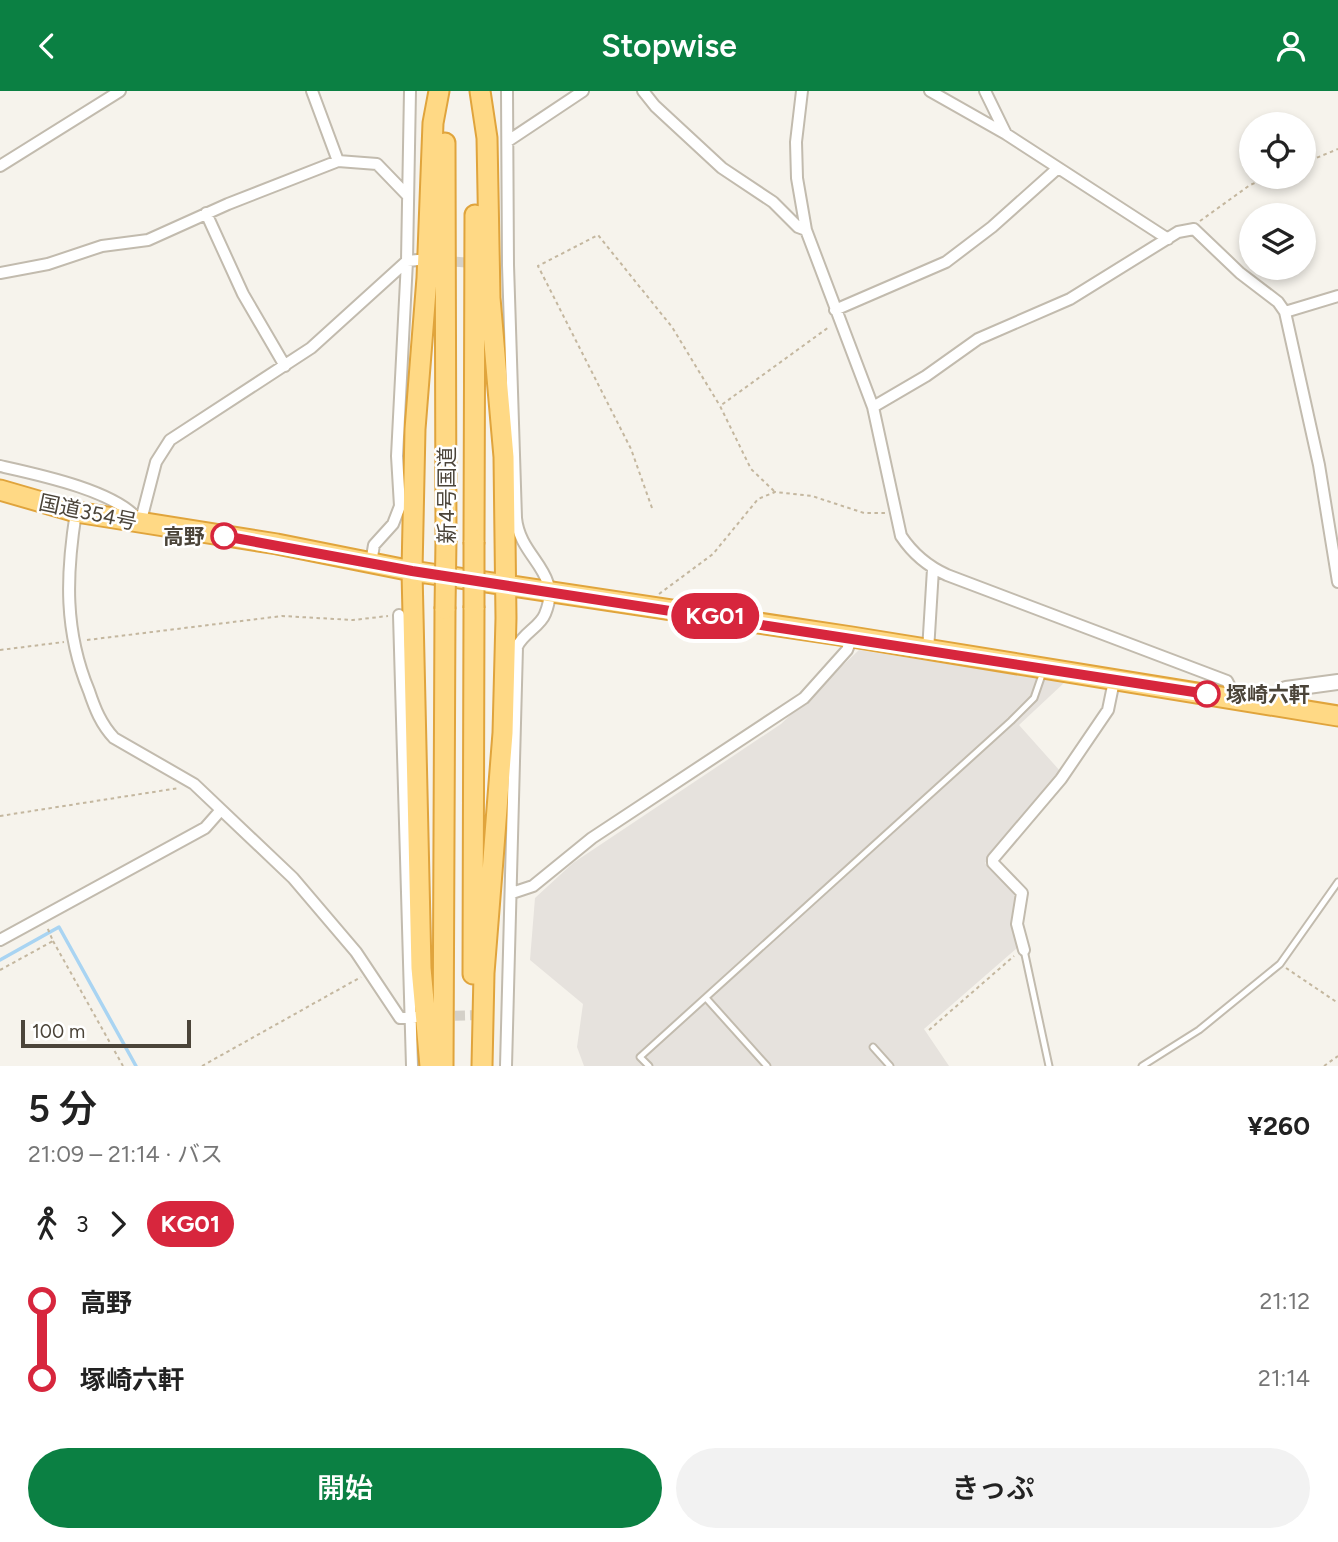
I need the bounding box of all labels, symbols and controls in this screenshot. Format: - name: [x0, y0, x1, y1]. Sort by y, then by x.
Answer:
- icon: back: [28, 27, 66, 65]
- text: Stopwise: [601, 27, 737, 65]
- icon: person: [1272, 27, 1310, 65]
- map controls: [1239, 112, 1316, 280]
- button: locate: [1239, 112, 1316, 189]
- button: layers: [1239, 203, 1316, 280]
- street label: 新4号国道: [434, 446, 459, 544]
- street label: 国道354号: [37, 489, 139, 535]
- marker: 高野: [211, 523, 237, 549]
- place label: 高野: [163, 524, 205, 549]
- line badge: KG01: [666, 593, 764, 639]
- text: KG01: [685, 601, 745, 630]
- marker: 塚崎六軒: [1194, 681, 1220, 707]
- place label: 塚崎六軒: [1226, 682, 1310, 707]
- scale bar: [21, 1017, 191, 1049]
- text: 100 m: [32, 1020, 85, 1043]
- text: 5 分: [28, 1086, 97, 1132]
- text: ¥260: [1248, 1110, 1310, 1142]
- text: 21:09 – 21:14 · バス: [28, 1140, 223, 1168]
- icon: walk: [28, 1205, 66, 1243]
- icon: forward: [99, 1205, 137, 1243]
- text: KG01: [161, 1209, 220, 1238]
- text: 3: [76, 1210, 89, 1238]
- text: 高野: [80, 1287, 132, 1319]
- text: 21:12: [1259, 1287, 1310, 1315]
- text: 塚崎六軒: [80, 1364, 184, 1396]
- text: 21:14: [1258, 1364, 1310, 1392]
- button: 開始: [28, 1448, 662, 1528]
- button: きっぷ: [676, 1448, 1310, 1528]

